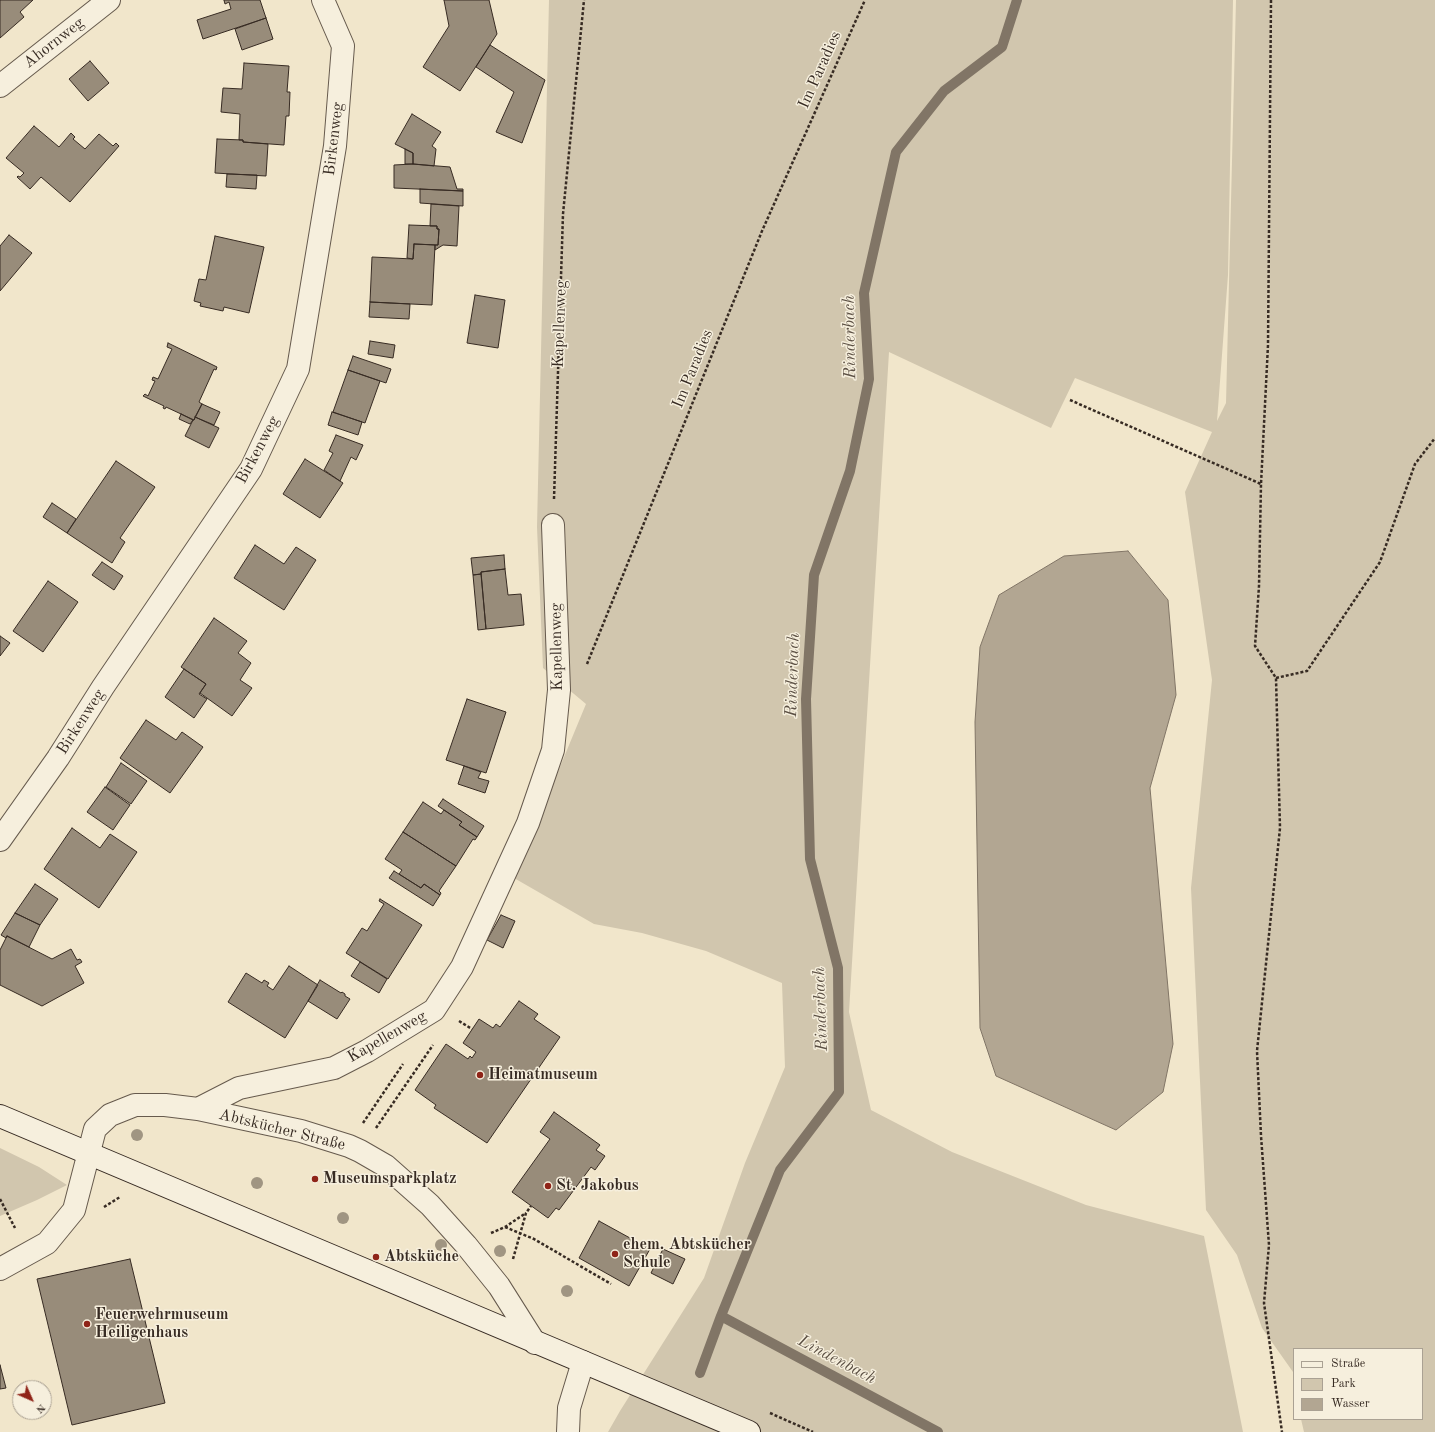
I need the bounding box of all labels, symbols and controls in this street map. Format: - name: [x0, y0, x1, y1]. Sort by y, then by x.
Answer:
- street label: Ahornweg: [20, 13, 88, 73]
- street label: Im Paradies: [794, 28, 846, 112]
- street label: Birkenweg: [320, 101, 348, 177]
- street label: Kapellenweg: [549, 280, 571, 368]
- water label: Rinderbach: [839, 295, 861, 379]
- street label: Im Paradies: [669, 327, 717, 411]
- street label: Birkenweg: [232, 413, 284, 487]
- street label: Kapellenweg: [547, 603, 567, 691]
- water label: Rinderbach: [781, 633, 805, 717]
- street label: Birkenweg: [53, 686, 109, 758]
- water label: Rinderbach: [809, 967, 833, 1051]
- street label: Kapellenweg: [344, 1007, 430, 1067]
- place label: Heimatmuseum: [488, 1065, 598, 1085]
- marker: Heimatmuseum: [475, 1070, 485, 1080]
- street label: Abtskücher Straße: [217, 1105, 347, 1155]
- place label: Museumsparkplatz: [323, 1169, 457, 1189]
- marker: Museumsparkplatz: [310, 1174, 320, 1184]
- place label: St. Jakobus: [556, 1176, 639, 1196]
- marker: St. Jakobus: [543, 1181, 553, 1191]
- place label: ehem. Abtskücher Schule: [623, 1235, 751, 1273]
- place label: Abtsküche: [384, 1247, 459, 1267]
- marker: ehem. Abtskücher Schule: [610, 1249, 620, 1259]
- marker: Abtsküche: [371, 1252, 381, 1262]
- place label: Feuerwehrmuseum Heiligenhaus: [95, 1305, 228, 1343]
- marker: Feuerwehrmuseum Heiligenhaus: [82, 1319, 92, 1329]
- water label: Lindenbach: [794, 1331, 880, 1389]
- legend: [1293, 1348, 1423, 1420]
- text: Straße: [1331, 1358, 1365, 1370]
- text: Park: [1331, 1378, 1356, 1390]
- north arrow: [12, 1380, 52, 1420]
- text: Wasser: [1331, 1398, 1370, 1410]
- text: N: [33, 1401, 47, 1415]

